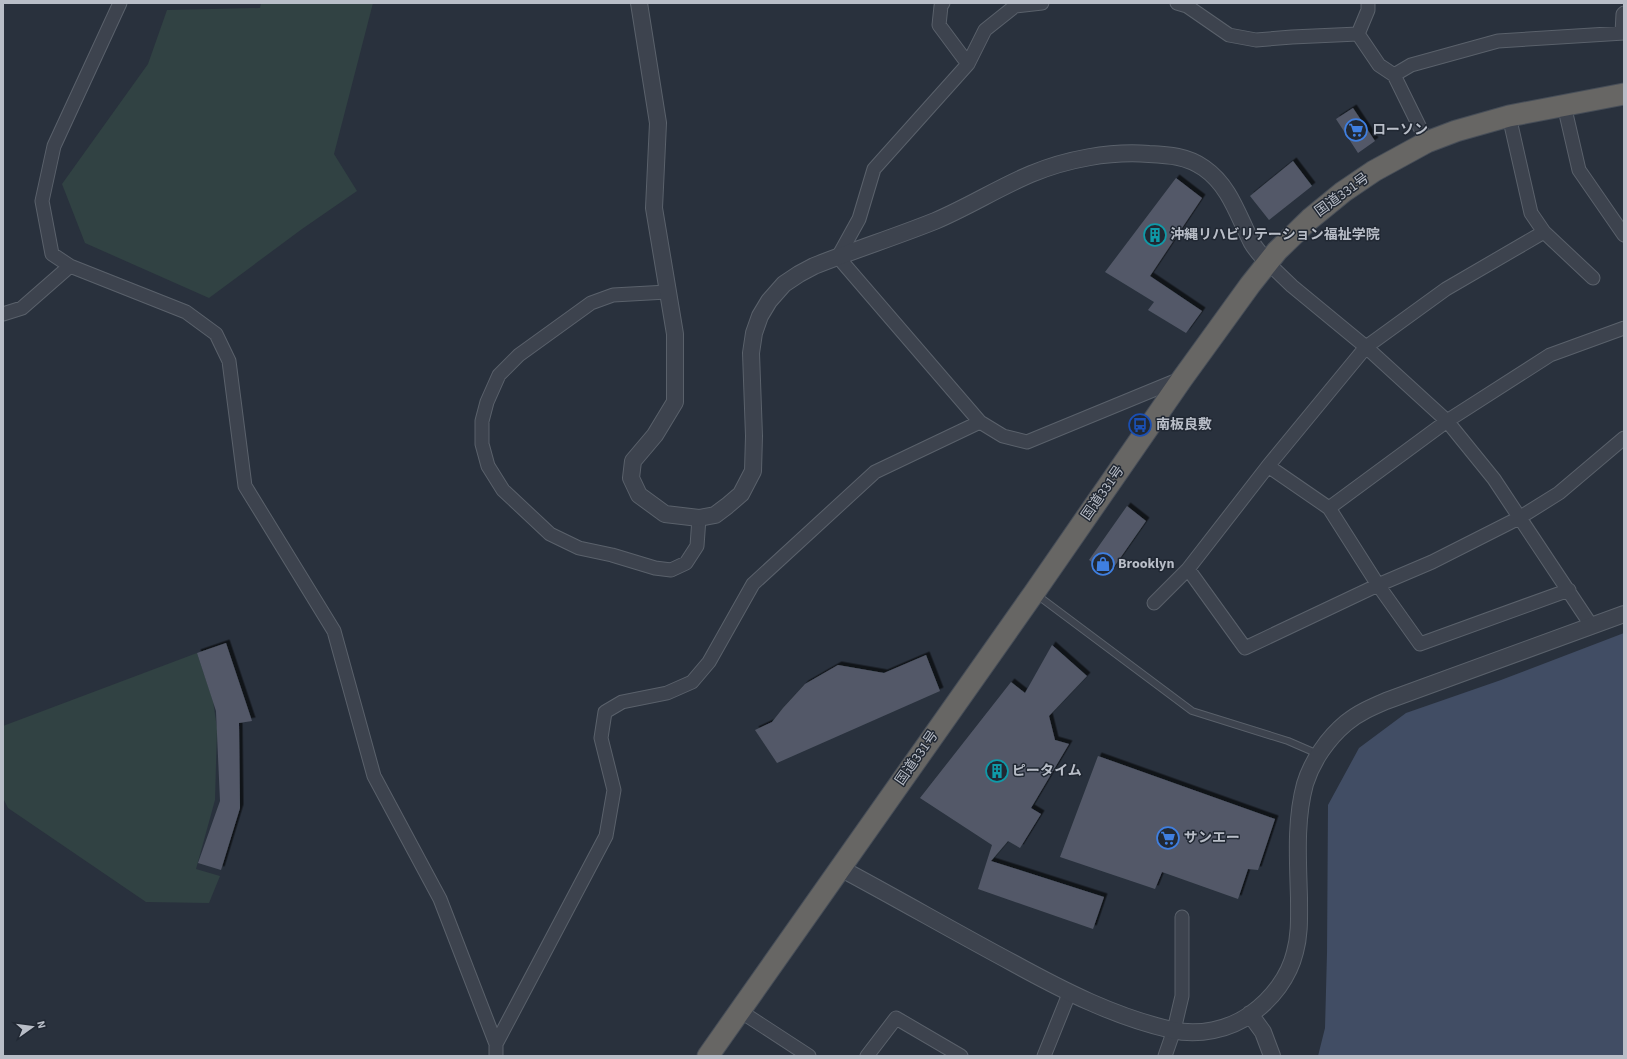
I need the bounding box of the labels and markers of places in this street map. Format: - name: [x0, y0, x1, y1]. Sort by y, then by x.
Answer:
- supermarket icon: ローソン: [1343, 117, 1369, 143]
- place label: ローソン: [1372, 120, 1428, 140]
- building icon: 沖縄リハビリテーション福祉学院: [1142, 222, 1168, 248]
- place label: 沖縄リハビリテーション福祉学院: [1170, 225, 1380, 245]
- bus stop icon: 南板良敷: [1127, 412, 1153, 438]
- place label: 南板良敷: [1156, 415, 1212, 435]
- shop icon: Brooklyn: [1090, 551, 1116, 577]
- place label: Brooklyn: [1118, 554, 1174, 574]
- building icon: ピータイム: [984, 758, 1010, 784]
- place label: ピータイム: [1012, 761, 1082, 781]
- supermarket icon: サンエー: [1155, 825, 1181, 851]
- place label: サンエー: [1184, 828, 1240, 848]

